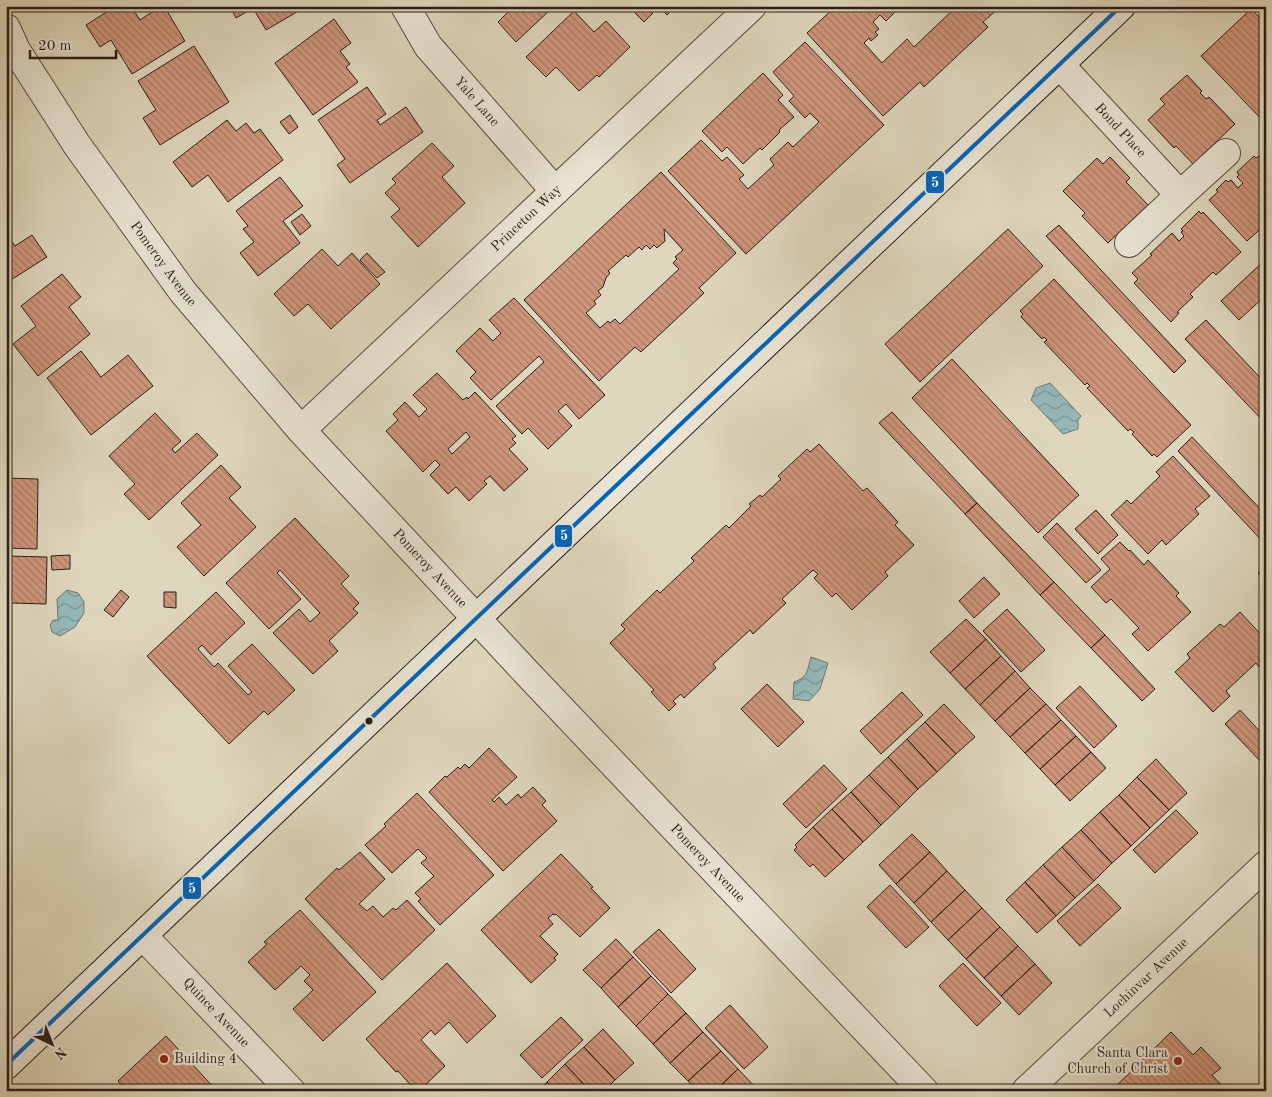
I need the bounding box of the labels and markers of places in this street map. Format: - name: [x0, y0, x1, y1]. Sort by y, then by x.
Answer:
- unlabelled marker: [364, 716, 374, 726]
- place label: Santa Clara Church of Christ: [1067, 1046, 1168, 1076]
- place label: Building 4: [174, 1052, 237, 1066]
- marker: Building 4: [158, 1053, 170, 1065]
- marker: Santa Clara Church of Christ: [1172, 1055, 1184, 1067]

